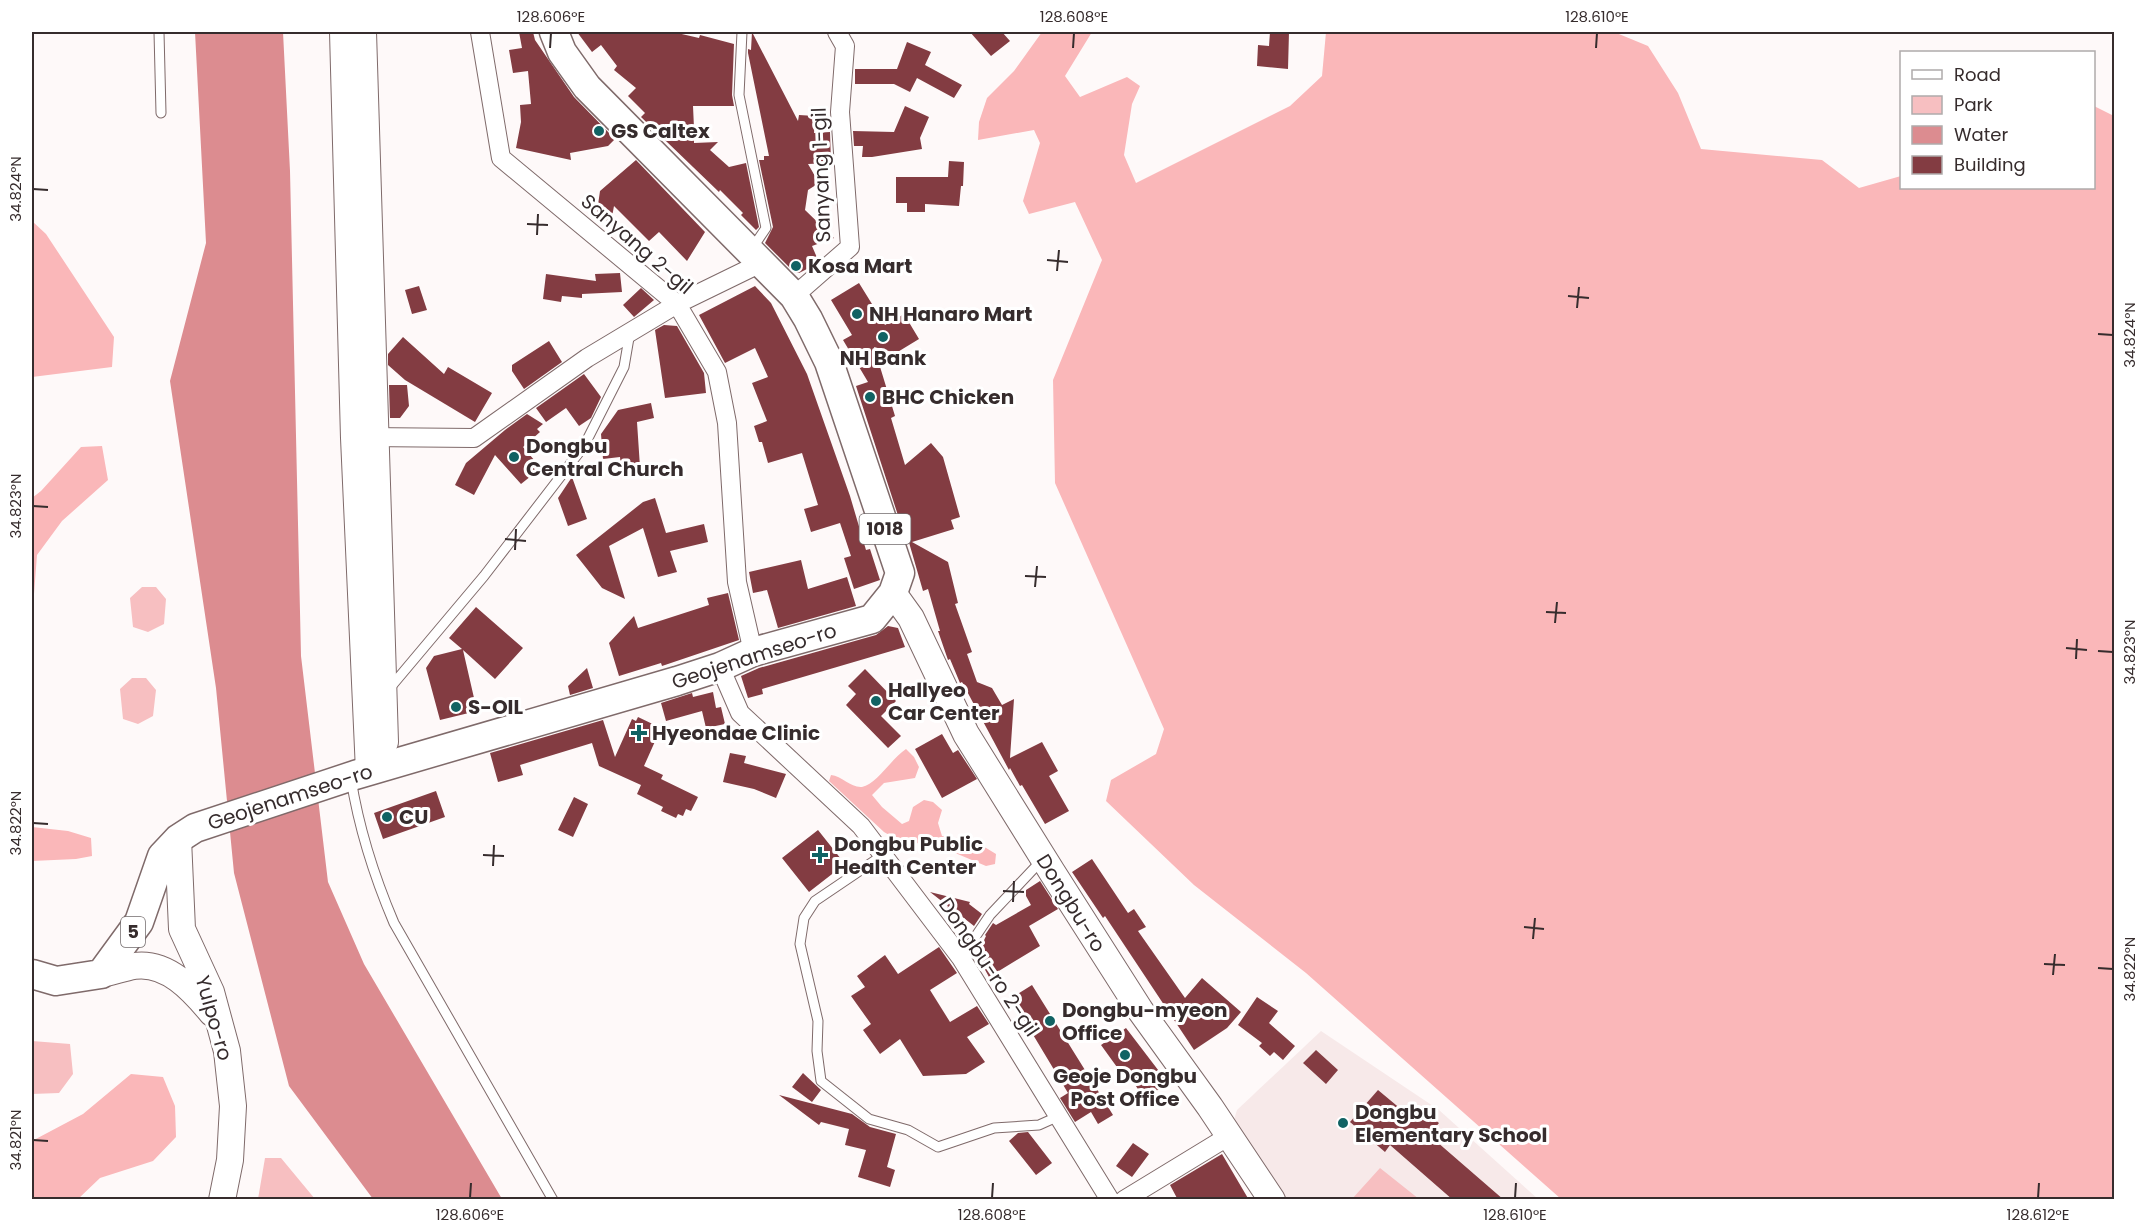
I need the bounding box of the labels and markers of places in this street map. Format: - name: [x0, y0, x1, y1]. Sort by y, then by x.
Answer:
- place label: GS Caltex: [611, 117, 710, 145]
- marker: GS Caltex: [592, 124, 606, 138]
- place label: Kosa Mart: [808, 252, 912, 280]
- marker: Kosa Mart: [789, 259, 803, 273]
- place label: NH Hanaro Mart: [869, 300, 1032, 328]
- marker: NH Hanaro Mart: [850, 307, 864, 321]
- marker: NH Bank: [876, 330, 890, 344]
- place label: NH Bank: [840, 344, 927, 372]
- place label: BHC Chicken: [882, 383, 1014, 411]
- marker: BHC Chicken: [863, 390, 877, 404]
- place label: Dongbu Central Church: [526, 432, 684, 483]
- marker: Dongbu Central Church: [507, 450, 521, 464]
- place label: Hallyeo Car Center: [888, 676, 1000, 727]
- place label: S-OIL: [468, 693, 524, 721]
- marker: Hallyeo Car Center: [869, 694, 883, 708]
- marker: S-OIL: [449, 700, 463, 714]
- place label: Hyeondae Clinic: [652, 719, 820, 747]
- marker: Hyeondae Clinic: [630, 724, 648, 742]
- place label: CU: [399, 803, 428, 831]
- marker: CU: [380, 810, 394, 824]
- place label: Dongbu Public Health Center: [834, 830, 983, 881]
- marker: Dongbu Public Health Center: [811, 846, 829, 864]
- place label: Dongbu-myeon Office: [1062, 996, 1227, 1047]
- marker: Dongbu-myeon Office: [1043, 1014, 1057, 1028]
- marker: Geoje Dongbu Post Office: [1118, 1048, 1132, 1062]
- place label: Geoje Dongbu Post Office: [1053, 1062, 1197, 1113]
- place label: Dongbu Elementary School: [1355, 1098, 1547, 1149]
- marker: Dongbu Elementary School: [1336, 1116, 1350, 1130]

